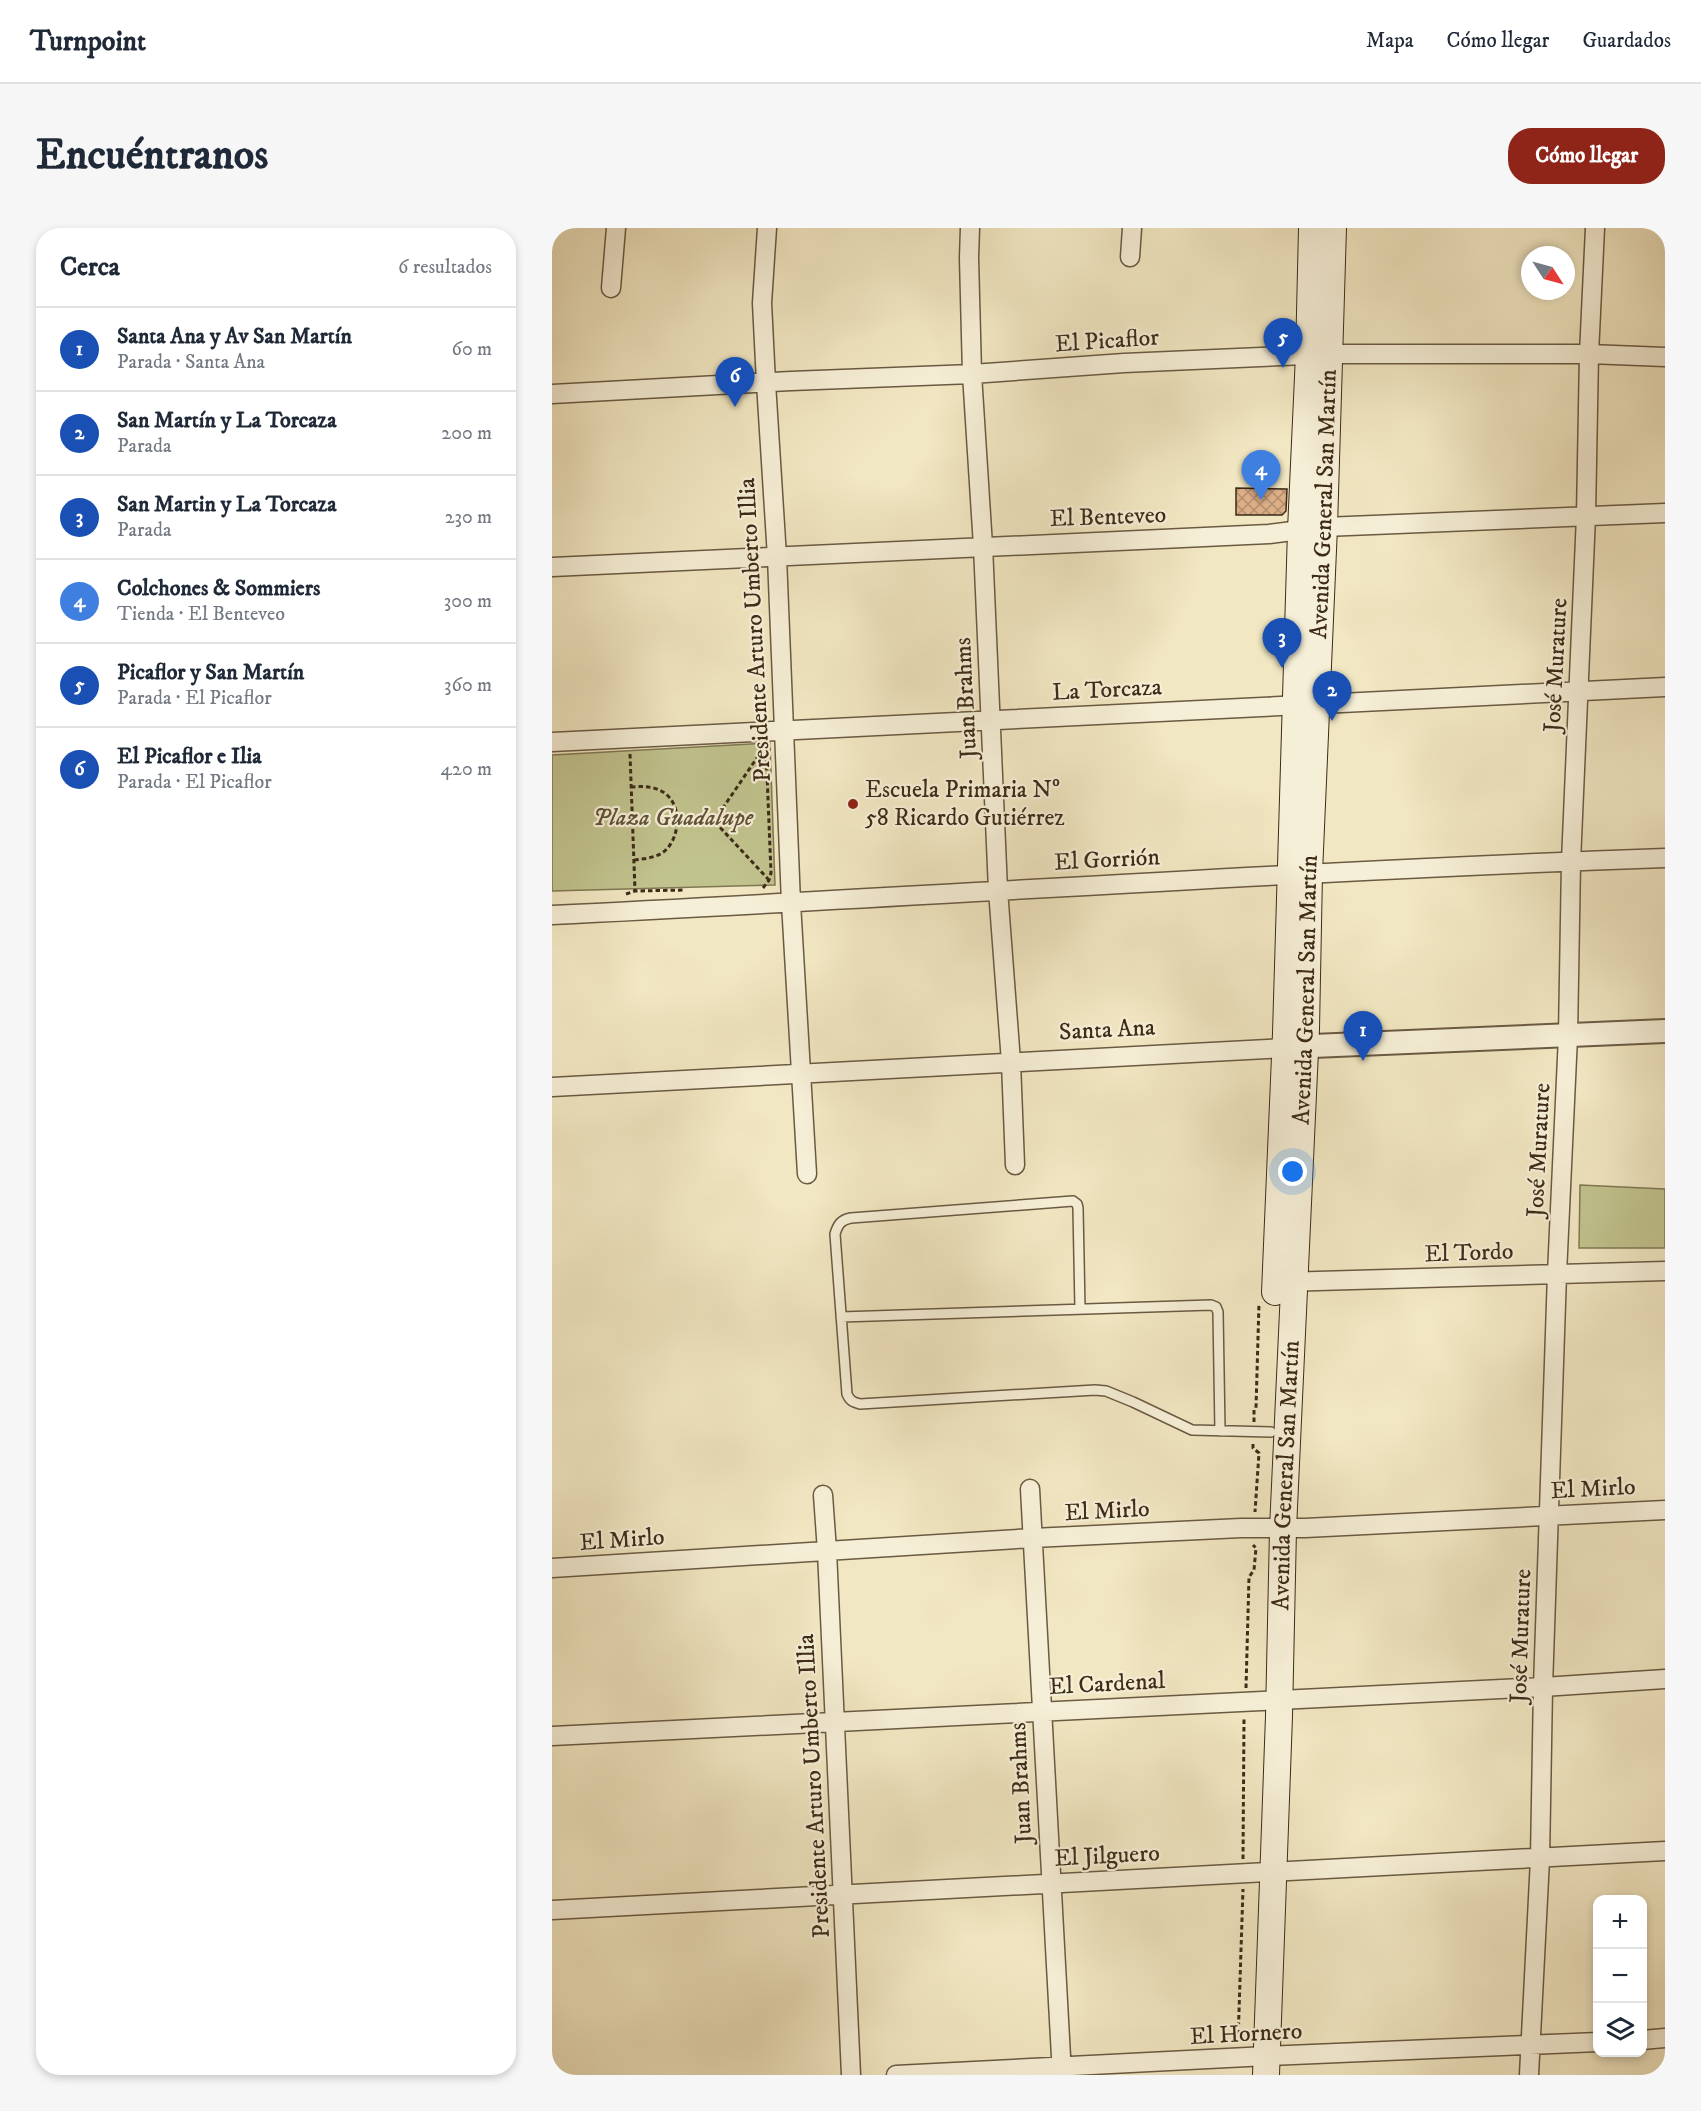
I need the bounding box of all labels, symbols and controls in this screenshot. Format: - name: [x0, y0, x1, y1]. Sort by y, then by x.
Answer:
- text: Turnpoint: [30, 24, 146, 59]
- text: Mapa: [1366, 28, 1414, 54]
- text: Cómo llegar: [1447, 28, 1549, 54]
- text: Guardados: [1582, 28, 1671, 54]
- button: Cómo llegar: [1508, 128, 1665, 184]
- text: Encuéntranos: [36, 130, 268, 182]
- north arrow: [1521, 246, 1575, 300]
- text: Cerca: [60, 251, 120, 284]
- text: 6 resultados: [398, 255, 492, 280]
- pin: 5: [1264, 318, 1302, 368]
- street label: El Picaflor: [1054, 322, 1160, 360]
- text: Santa Ana y Av San Martín: [117, 323, 352, 350]
- text: 1: [76, 337, 83, 362]
- text: 60 m: [452, 337, 492, 362]
- text: Parada · Santa Ana: [117, 350, 265, 375]
- pin: 6: [716, 358, 754, 407]
- street label: Avenida General San Martín: [1304, 368, 1344, 640]
- text: San Martín y La Torcaza: [117, 407, 337, 434]
- text: 2: [75, 421, 84, 446]
- text: 200 m: [441, 421, 492, 446]
- text: Parada: [117, 434, 172, 459]
- pin: 4: [1242, 450, 1280, 500]
- street label: Presidente Arturo Umberto Illia: [732, 476, 778, 783]
- text: San Martin y La Torcaza: [117, 491, 337, 518]
- street label: El Benteveo: [1049, 500, 1167, 534]
- text: 3: [76, 505, 83, 530]
- text: 230 m: [445, 505, 492, 530]
- text: Parada: [117, 518, 172, 543]
- text: Colchones & Sommiers: [117, 575, 320, 602]
- text: 4: [74, 589, 85, 614]
- text: 300 m: [444, 589, 492, 614]
- street label: José Murature: [1537, 597, 1574, 735]
- text: Tienda · El Benteveo: [117, 602, 285, 627]
- pin: 3: [1262, 618, 1302, 668]
- street label: Juan Brahms: [948, 637, 984, 761]
- text: Picaflor y San Martín: [117, 659, 304, 686]
- street label: La Torcaza: [1051, 672, 1163, 708]
- pin: 2: [1312, 672, 1352, 721]
- text: 5: [75, 673, 84, 698]
- text: 360 m: [444, 673, 492, 698]
- text: Parada · El Picaflor: [117, 686, 272, 711]
- text: El Picaflor e Ilia: [117, 743, 262, 770]
- text: 6: [74, 757, 85, 782]
- text: 420 m: [441, 757, 492, 782]
- text: Parada · El Picaflor: [117, 770, 272, 795]
- place label: Escuela Primaria Nº 58 Ricardo Gutiérrez: [865, 775, 1065, 833]
- marker: Escuela Primaria Nº 58 Ricardo Gutiérrez: [846, 797, 860, 811]
- park label: Plaza Guadalupe: [593, 803, 754, 833]
- street label: El Gorrión: [1053, 842, 1161, 878]
- street label: Avenida General San Martín: [1287, 854, 1325, 1125]
- street label: Santa Ana: [1058, 1012, 1157, 1047]
- pin: 1: [1344, 1012, 1382, 1061]
- street label: José Murature: [1520, 1082, 1557, 1220]
- your location: [1278, 1157, 1307, 1186]
- street label: El Tordo: [1424, 1236, 1514, 1270]
- street label: Avenida General San Martín: [1266, 1339, 1307, 1611]
- street label: El Mirlo: [1550, 1472, 1636, 1506]
- street label: El Mirlo: [1064, 1494, 1150, 1528]
- street label: El Mirlo: [579, 1522, 665, 1558]
- street label: José Murature: [1504, 1568, 1538, 1706]
- street label: Presidente Arturo Umberto Illia: [791, 1632, 837, 1939]
- street label: El Cardenal: [1048, 1666, 1167, 1702]
- street label: Juan Brahms: [1003, 1722, 1039, 1846]
- street label: El Jilguero: [1053, 1838, 1161, 1874]
- map controls: [1593, 1895, 1647, 2057]
- button: +: [1593, 1895, 1647, 1949]
- button: −: [1593, 1949, 1647, 2003]
- button: layers: [1593, 2003, 1647, 2057]
- street label: El Hornero: [1189, 2016, 1303, 2052]

